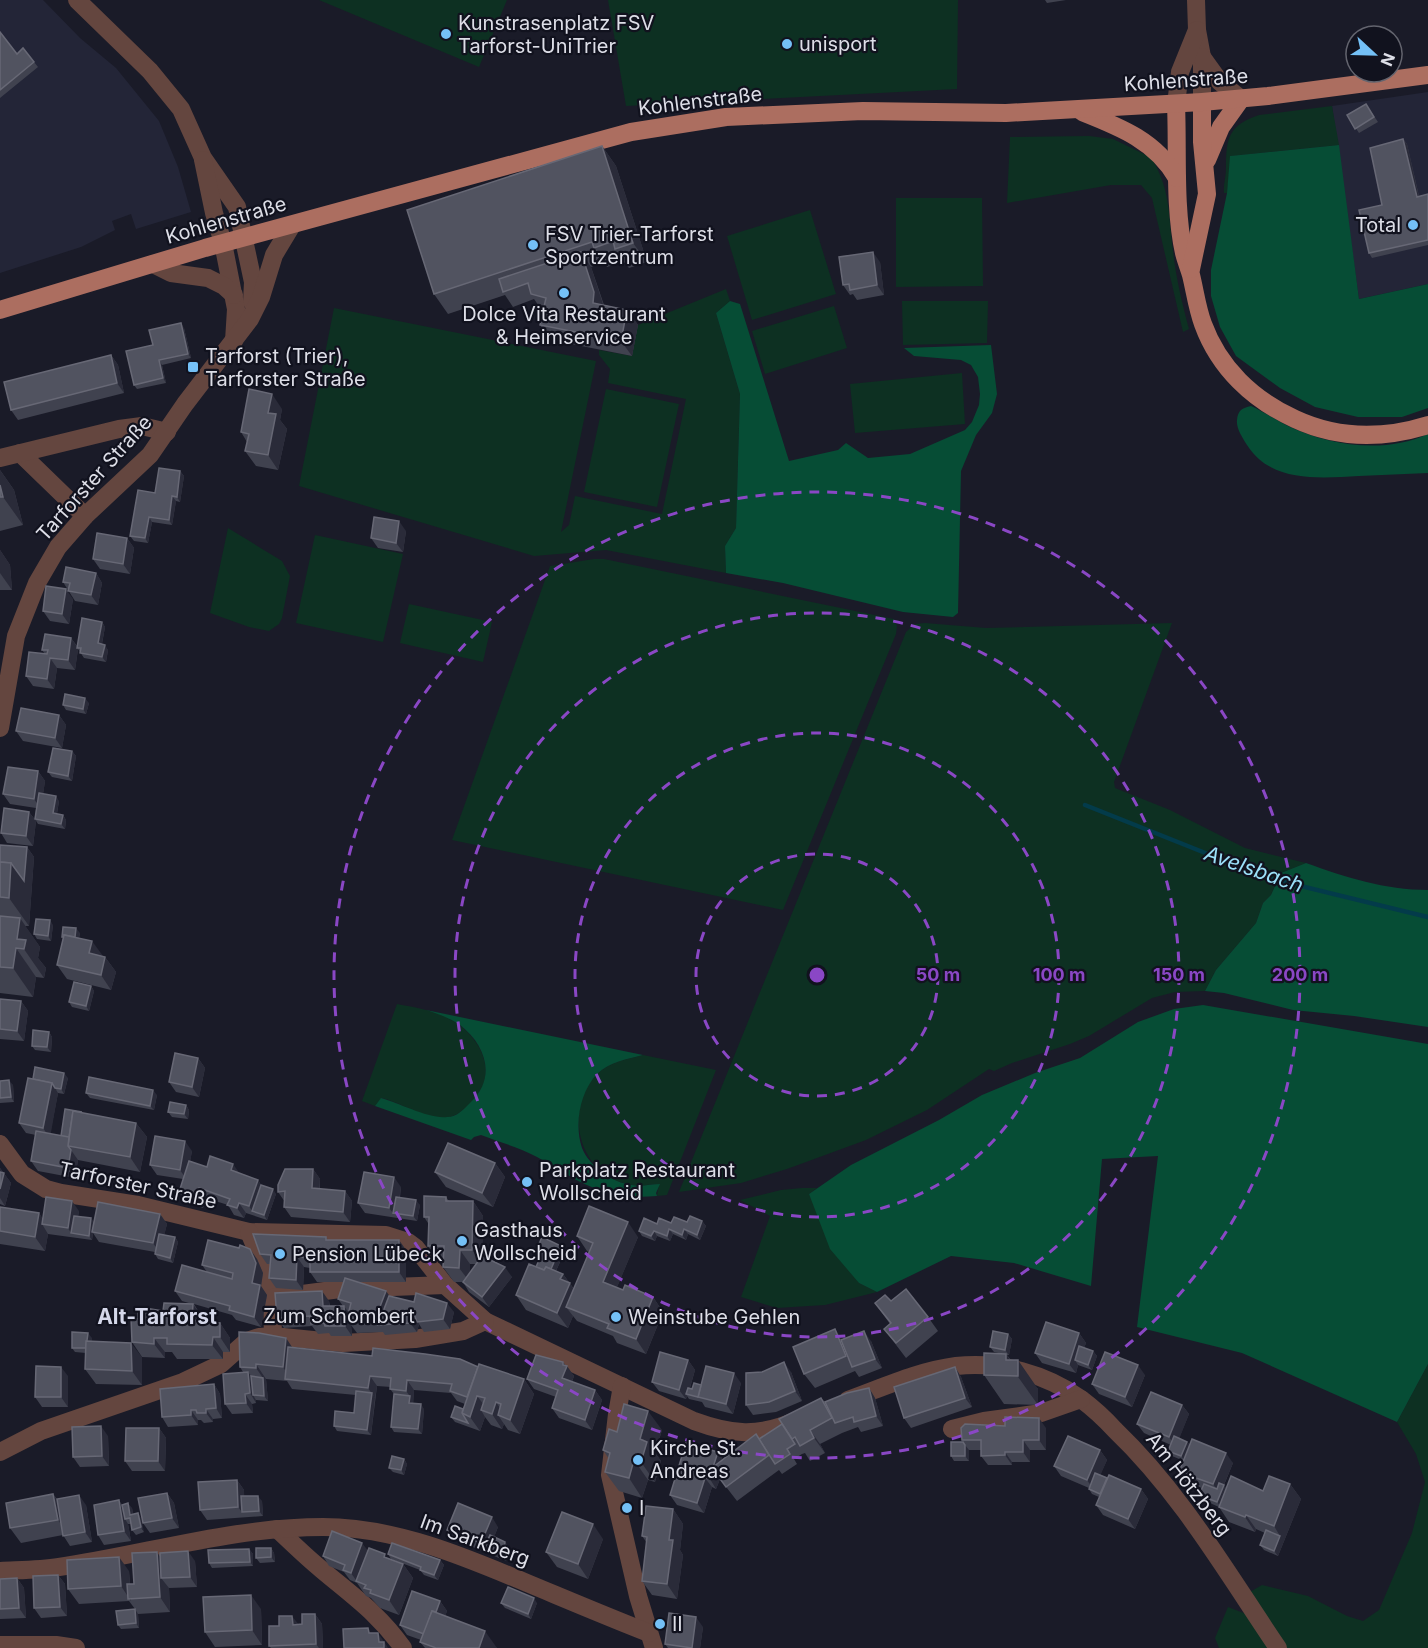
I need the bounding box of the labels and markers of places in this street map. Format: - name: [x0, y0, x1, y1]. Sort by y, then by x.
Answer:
- place label: Kunstrasenplatz FSV Tarforst-UniTrier: [458, 11, 654, 58]
- marker: Kunstrasenplatz FSV Tarforst-UniTrier: [439, 27, 453, 41]
- place label: unisport: [799, 32, 877, 56]
- marker: unisport: [780, 37, 794, 51]
- place label: Total: [1355, 213, 1401, 237]
- marker: Total: [1406, 218, 1420, 232]
- place label: FSV Trier-Tarforst Sportzentrum: [545, 222, 714, 269]
- marker: FSV Trier-Tarforst Sportzentrum: [526, 238, 540, 252]
- marker: Dolce Vita Restaurant & Heimservice: [557, 286, 571, 300]
- place label: Dolce Vita Restaurant & Heimservice: [462, 302, 666, 349]
- place label: Tarforst (Trier), Tarforster Straße: [205, 344, 366, 391]
- marker: Tarforst (Trier), Tarforster Straße: [186, 360, 200, 374]
- centre of rings: [807, 965, 827, 985]
- place label: Parkplatz Restaurant Wollscheid: [539, 1158, 735, 1205]
- marker: Parkplatz Restaurant Wollscheid: [520, 1175, 534, 1189]
- place label: Gasthaus Wollscheid: [474, 1218, 577, 1265]
- marker: Gasthaus Wollscheid: [455, 1234, 469, 1248]
- place label: Pension Lübeck: [292, 1242, 442, 1266]
- marker: Pension Lübeck: [273, 1247, 287, 1261]
- place label: Weinstube Gehlen: [628, 1305, 800, 1329]
- marker: Weinstube Gehlen: [609, 1310, 623, 1324]
- place label: Kirche St. Andreas: [650, 1436, 741, 1483]
- marker: Kirche St. Andreas: [631, 1453, 645, 1467]
- place label: I: [639, 1496, 644, 1520]
- marker: I: [620, 1501, 634, 1515]
- place label: II: [672, 1612, 683, 1636]
- marker: II: [653, 1617, 667, 1631]

